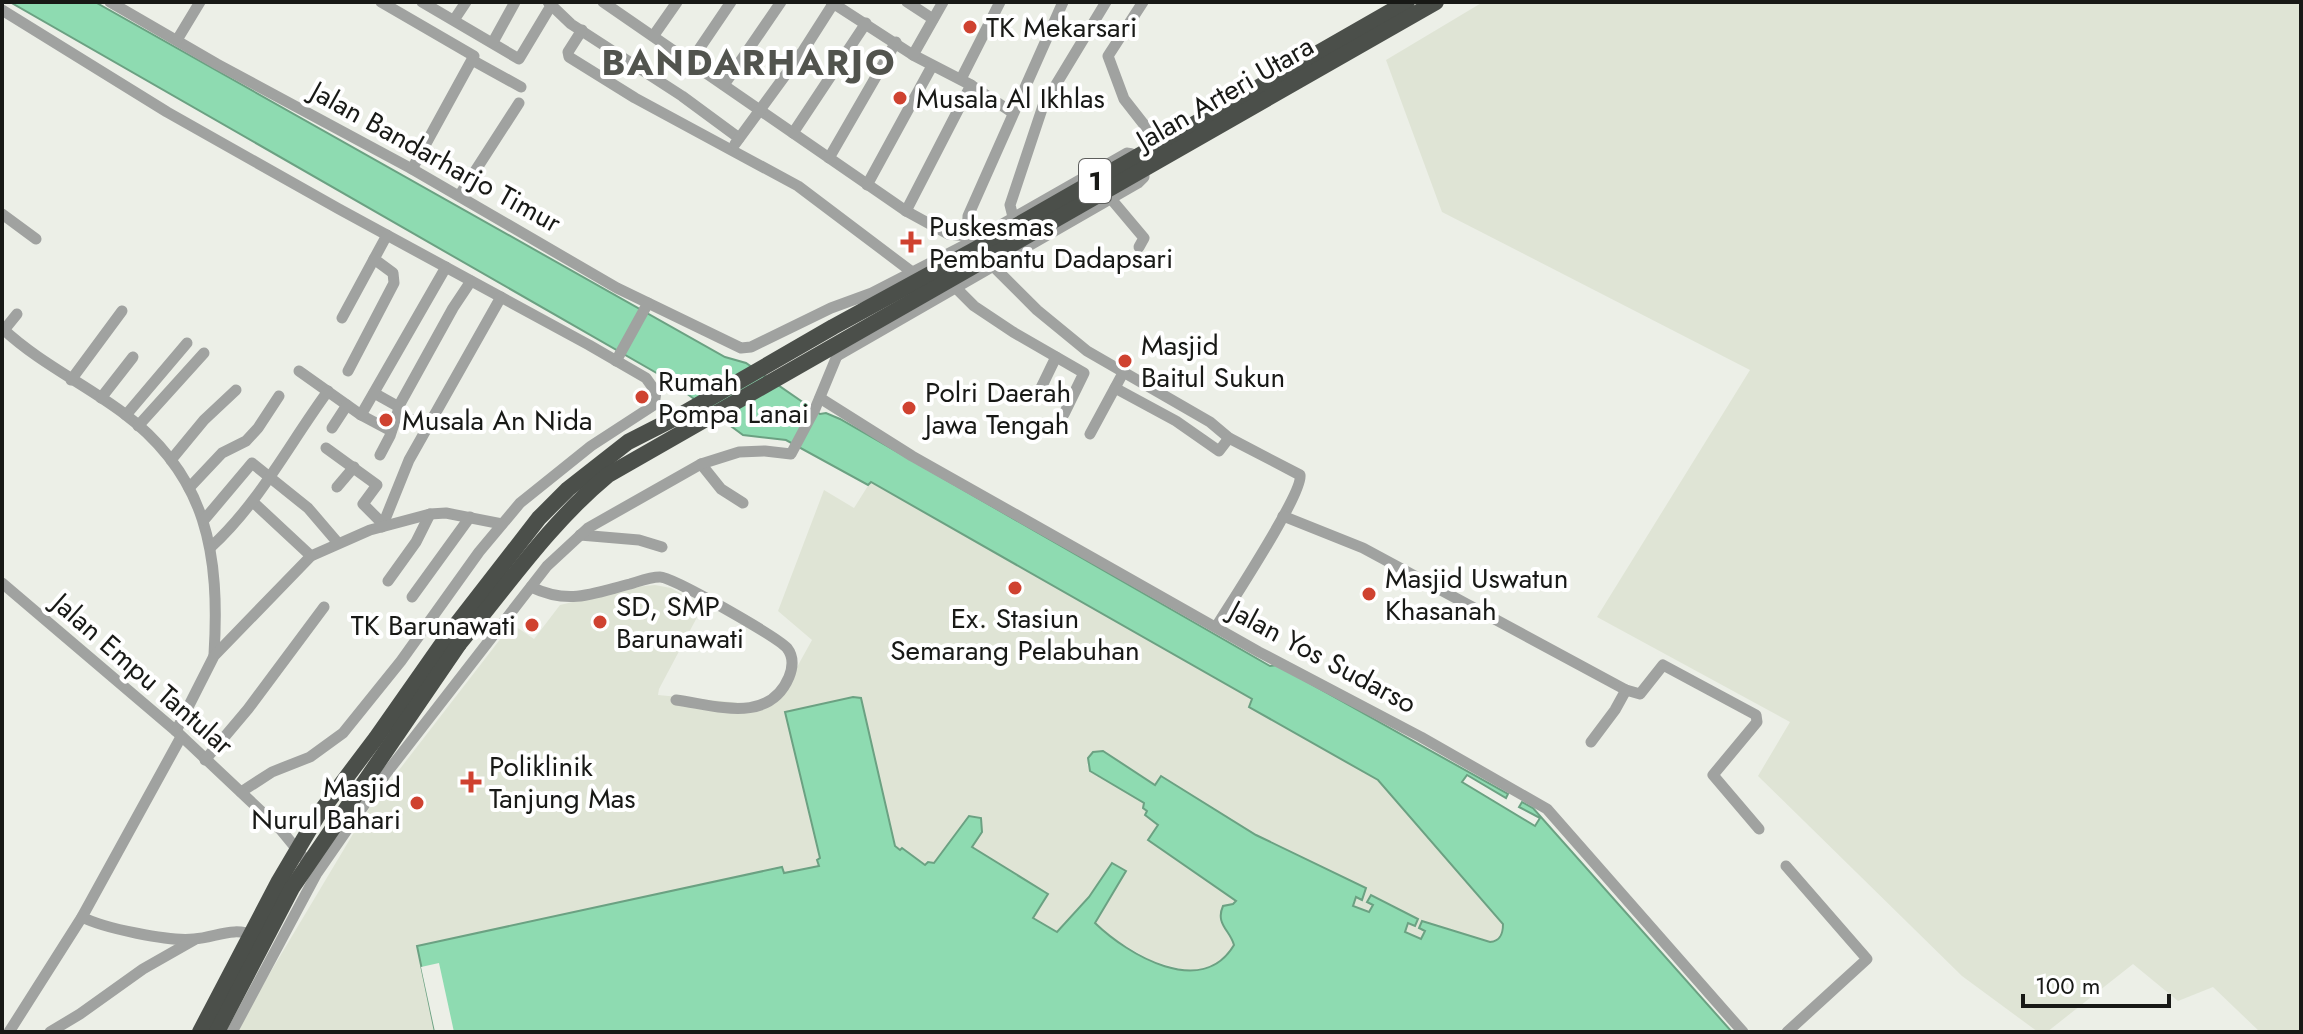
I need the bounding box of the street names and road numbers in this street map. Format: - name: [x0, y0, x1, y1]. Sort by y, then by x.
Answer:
- street label: Jalan Arteri Utara: [1125, 26, 1321, 162]
- street label: Jalan Bandarharjo Timur: [300, 69, 569, 243]
- road number: 1: [1079, 159, 1111, 203]
- street label: Jalan Empu Tantular: [40, 581, 243, 765]
- street label: Jalan Yos Sudarso: [1219, 588, 1424, 724]

